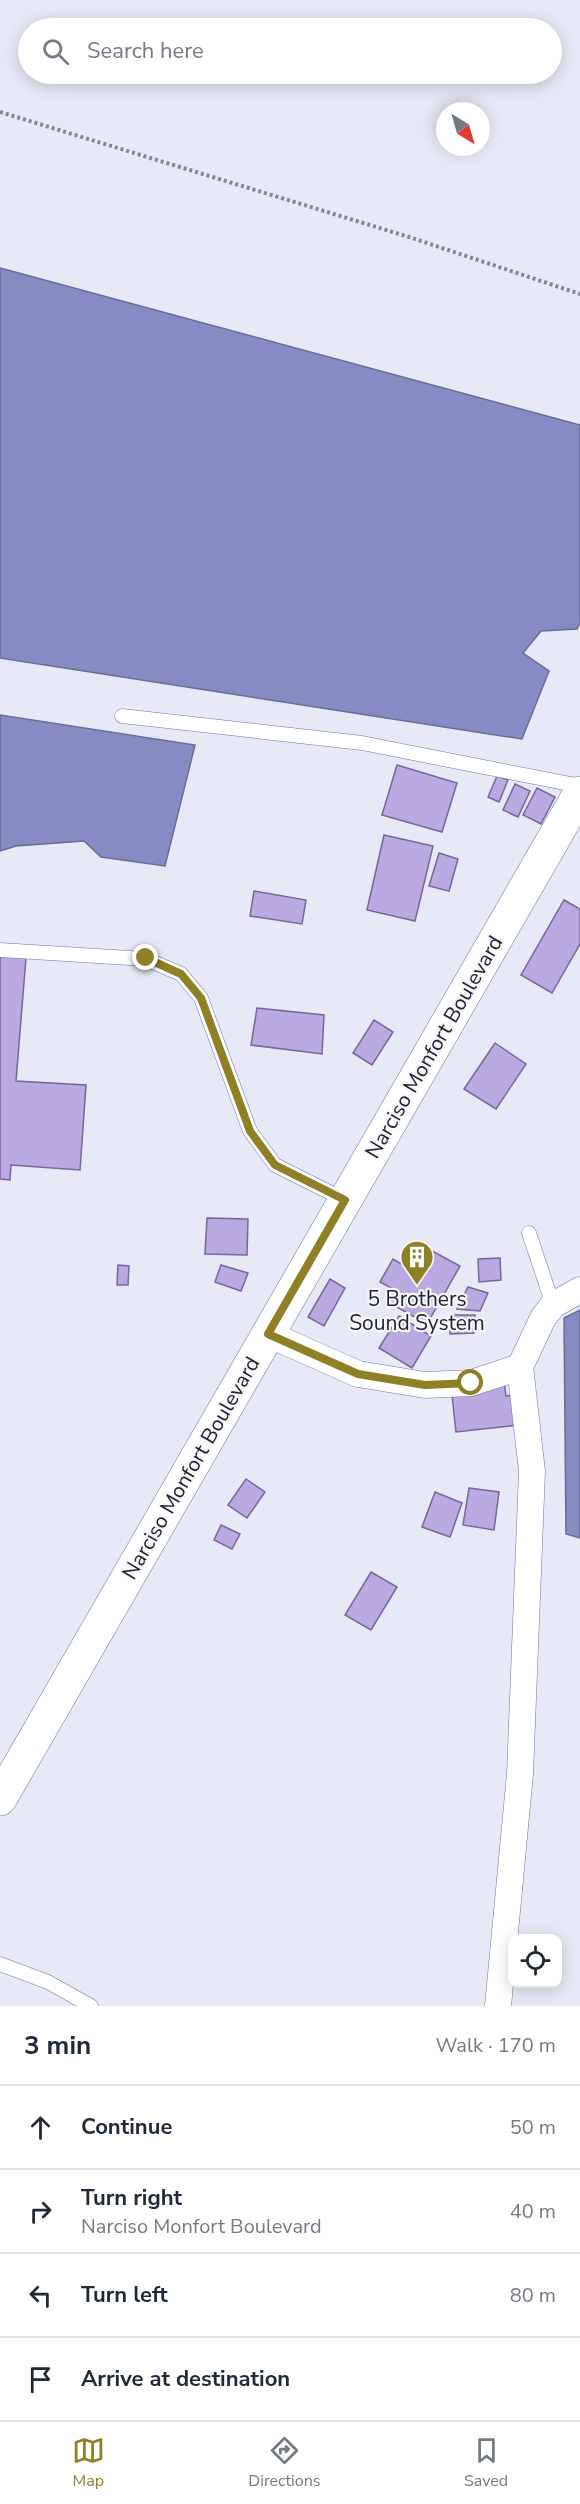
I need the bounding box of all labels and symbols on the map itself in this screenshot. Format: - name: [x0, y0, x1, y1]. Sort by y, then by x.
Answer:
- north arrow: [436, 102, 490, 156]
- street label: Narciso Monfort Boulevard: [359, 931, 509, 1163]
- route end: [132, 944, 158, 970]
- building icon: 5 Brothers Sound System: [399, 1239, 435, 1286]
- place label: 5 Brothers Sound System: [349, 1285, 485, 1337]
- street label: Narciso Monfort Boulevard: [116, 1352, 266, 1584]
- route start: [457, 1369, 483, 1395]

